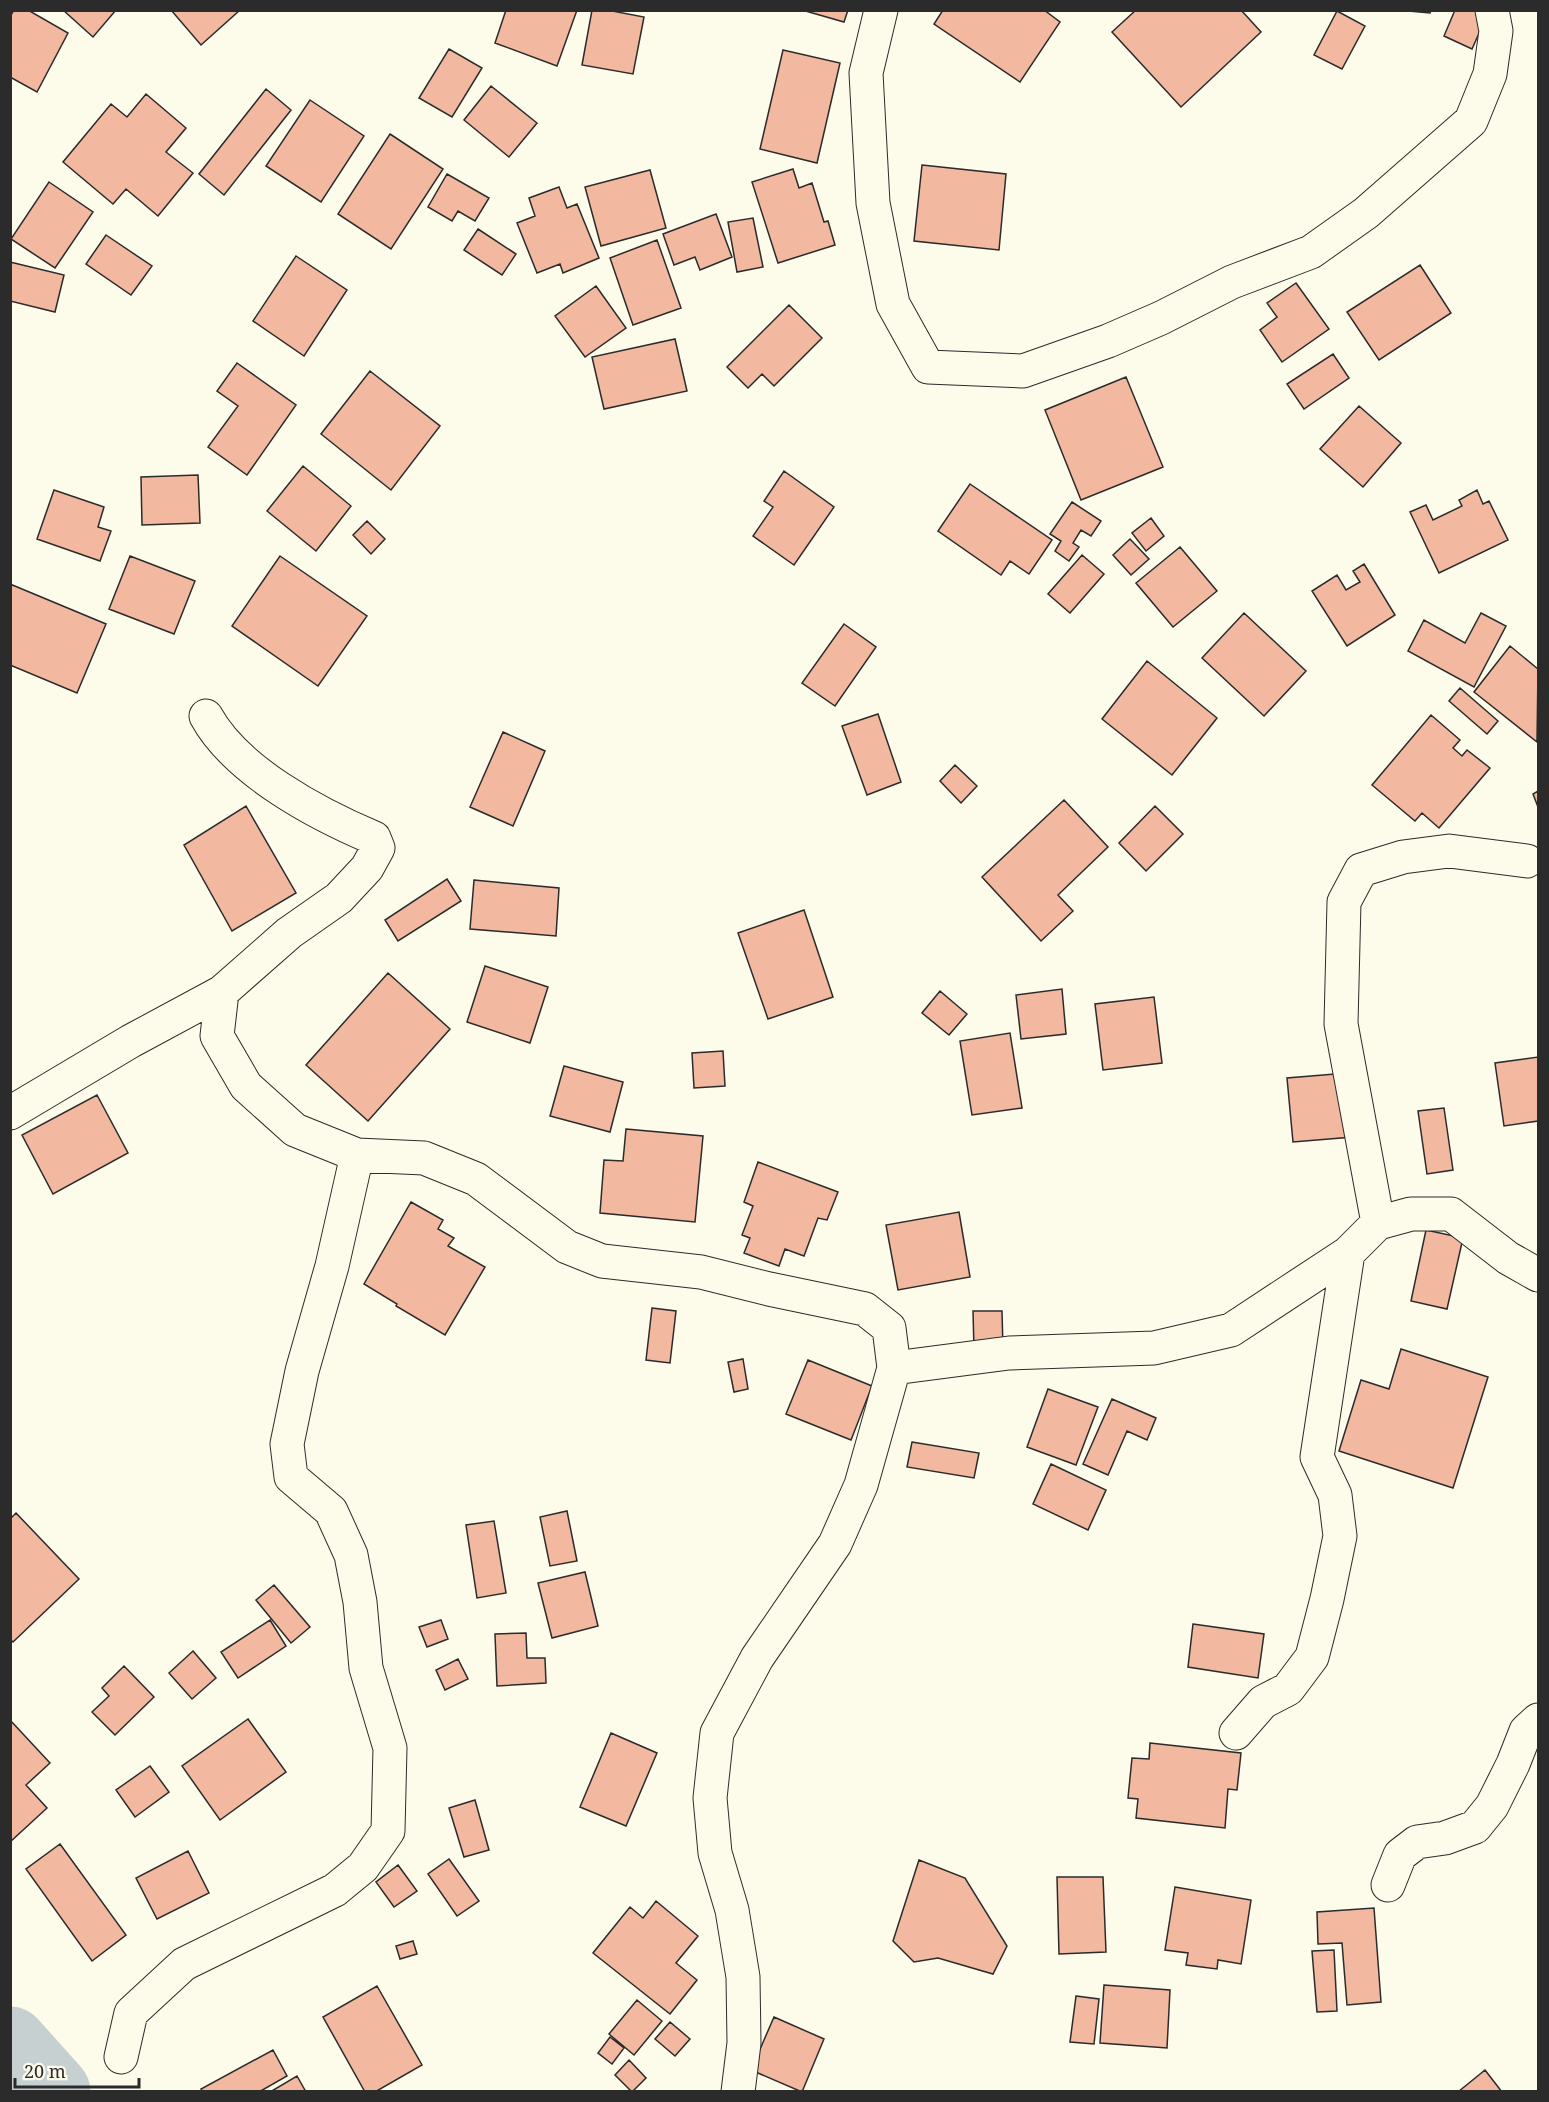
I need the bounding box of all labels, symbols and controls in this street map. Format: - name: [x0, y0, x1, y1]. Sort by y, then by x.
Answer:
- scale bar: [15, 2051, 140, 2089]
- text: 20 m: [24, 2059, 66, 2083]

